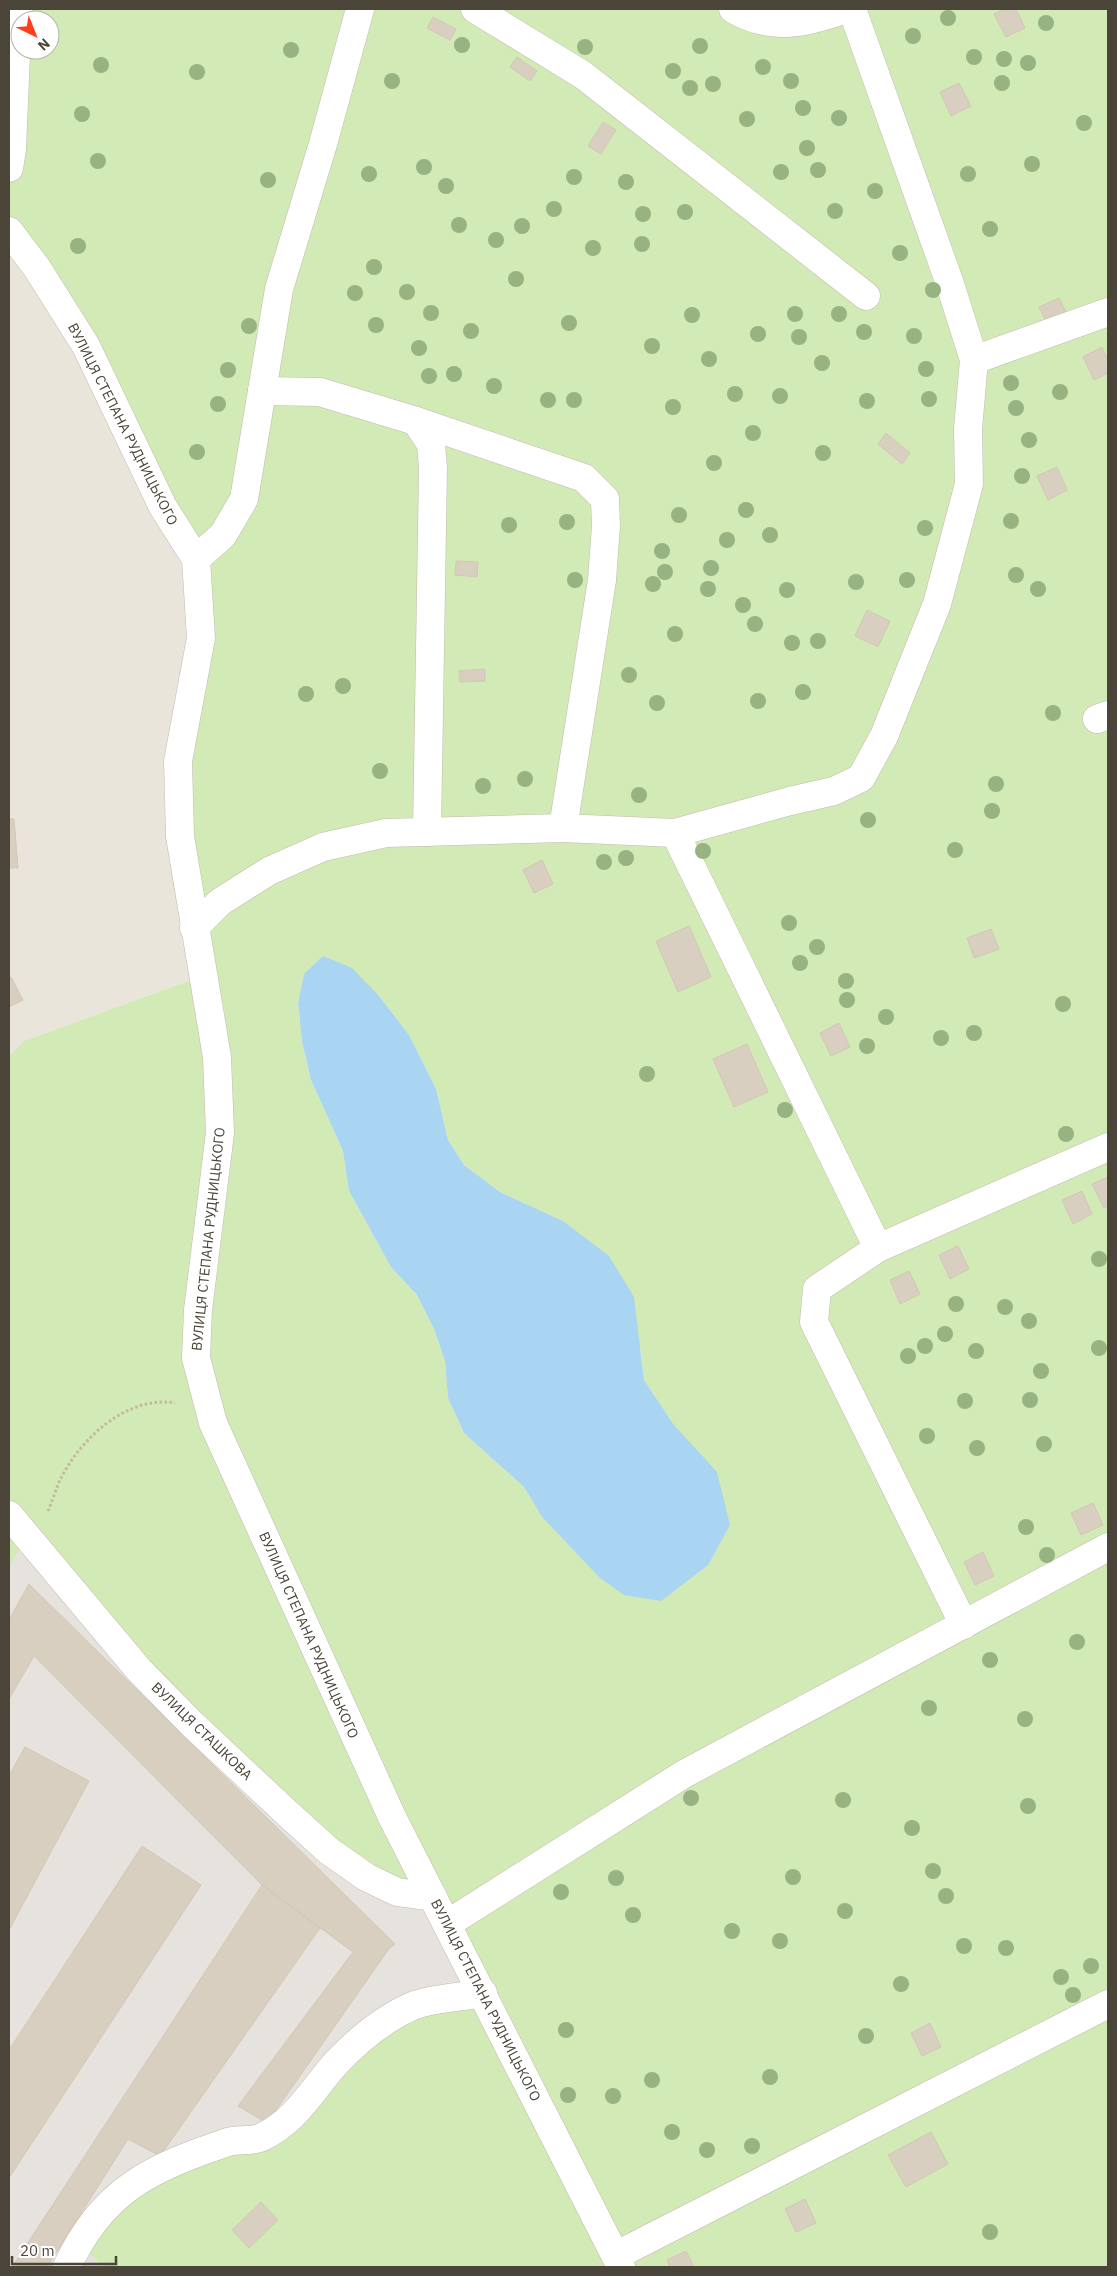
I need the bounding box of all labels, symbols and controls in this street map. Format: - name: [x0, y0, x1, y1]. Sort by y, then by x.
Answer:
- north arrow: [10, 10, 60, 60]
- text: N: [34, 34, 54, 55]
- street label: ВУЛИЦЯ СТЕПАНА РУДНИЦЬКОГО: [64, 320, 182, 528]
- street label: ВУЛИЦЯ СТЕПАНА РУДНИЦЬКОГО: [187, 1126, 229, 1352]
- street label: ВУЛИЦЯ СТЕПАНА РУДНИЦЬКОГО: [255, 1529, 363, 1741]
- street label: ВУЛИЦЯ СТАШКОВА: [148, 1678, 256, 1784]
- street label: ВУЛИЦЯ СТЕПАНА РУДНИЦЬКОГО: [427, 1896, 545, 2104]
- scale bar: [12, 2234, 116, 2266]
- text: 20 m: [20, 2241, 55, 2260]

